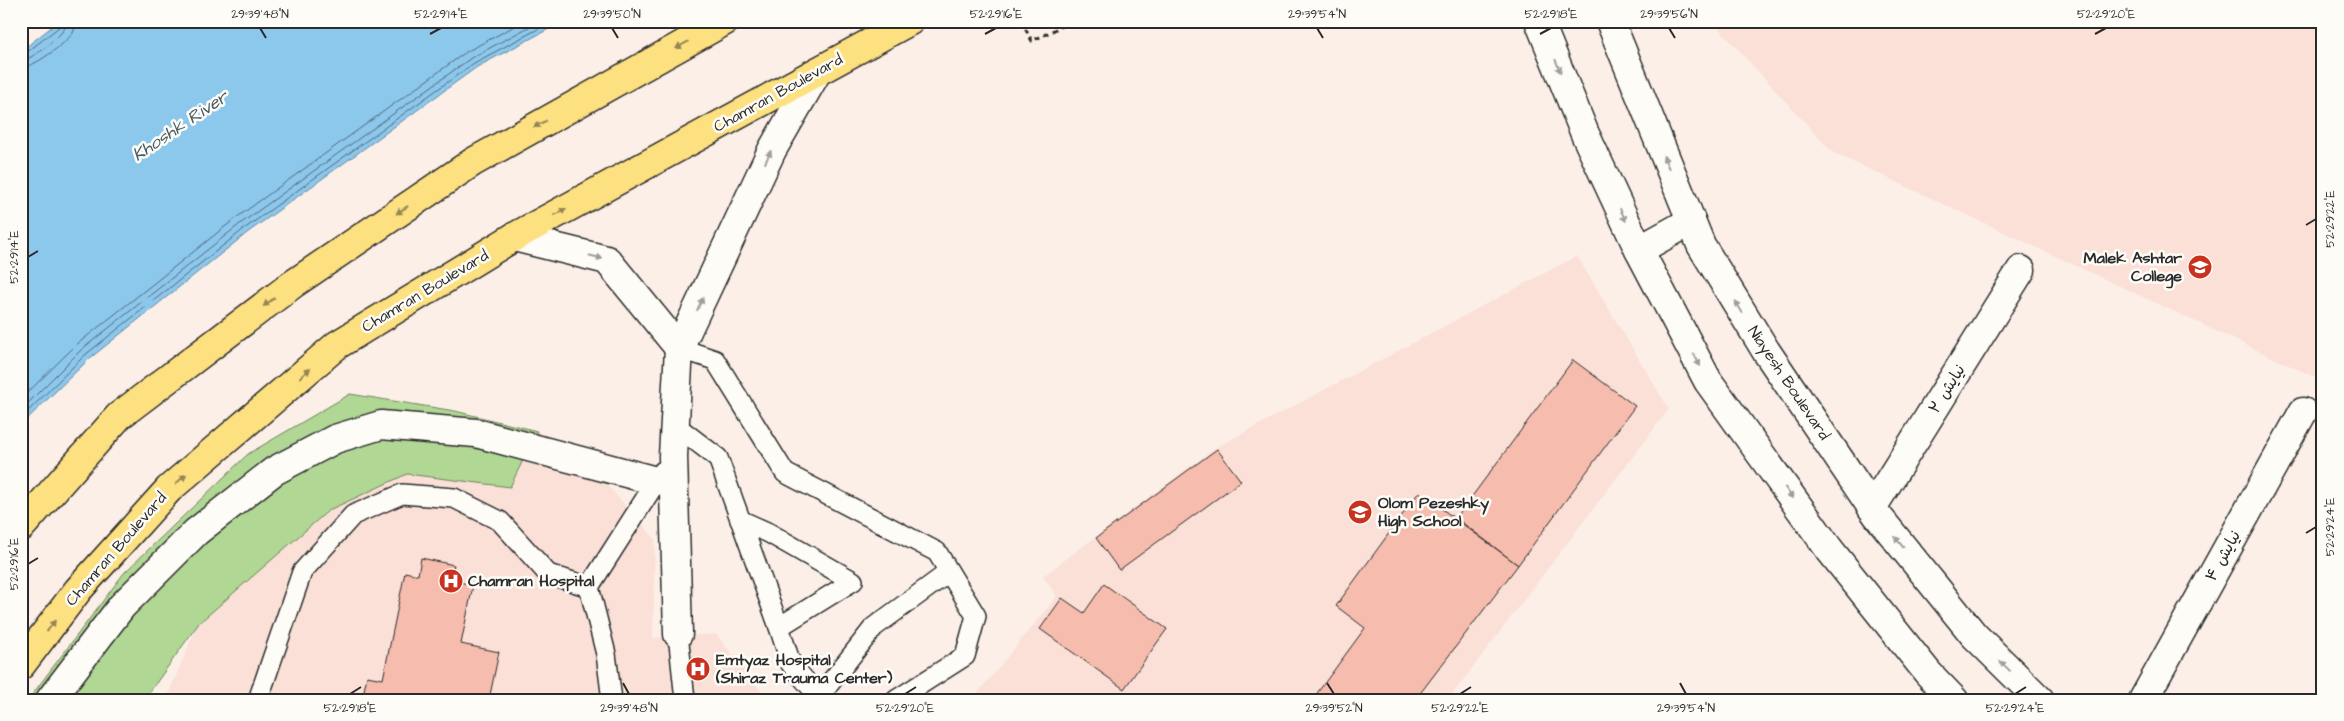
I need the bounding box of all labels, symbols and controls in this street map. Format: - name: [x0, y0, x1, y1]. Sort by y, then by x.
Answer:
- text: 29°39'48"N: [231, 6, 289, 23]
- text: 52°29'14"E: [414, 6, 468, 23]
- text: 29°39'50"N: [583, 6, 641, 23]
- text: 52°29'16"E: [970, 6, 1022, 23]
- text: 29°39'54"N: [1288, 6, 1347, 23]
- text: 52°29'18"E: [1525, 6, 1577, 23]
- text: 29°39'56"N: [1640, 6, 1698, 23]
- text: 52°29'20"E: [2077, 6, 2135, 23]
- one-way arrow: [675, 41, 689, 49]
- street label: Chamran Boulevard: [710, 48, 846, 138]
- one-way arrow: [1554, 59, 1562, 74]
- water label: Khoshk River: [127, 84, 235, 167]
- one-way arrow: [534, 120, 547, 129]
- one-way arrow: [765, 150, 773, 164]
- one-way arrow: [1662, 155, 1670, 169]
- text: 52°29'22"E: [2322, 190, 2339, 248]
- one-way arrow: [395, 205, 409, 215]
- one-way arrow: [553, 208, 567, 216]
- one-way arrow: [1619, 208, 1627, 222]
- text: 52°29'14"E: [6, 230, 23, 284]
- street label: Chamran Boulevard: [357, 244, 493, 338]
- place label: Malek Ashtar College: [2084, 247, 2182, 289]
- one-way arrow: [588, 253, 603, 261]
- school or university icon: Malek Ashtar College: [2187, 254, 2213, 280]
- one-way arrow: [263, 297, 276, 308]
- one-way arrow: [696, 297, 704, 311]
- one-way arrow: [1734, 300, 1743, 313]
- street label: Niayesh Boulevard: [1742, 321, 1835, 445]
- one-way arrow: [1693, 352, 1701, 367]
- street label: نیایش ۲: [1923, 360, 1971, 418]
- one-way arrow: [298, 367, 311, 378]
- one-way arrow: [175, 473, 188, 484]
- street label: Chamran Boulevard: [60, 487, 172, 611]
- one-way arrow: [1784, 487, 1794, 500]
- place label: Olom Pezeshky High School: [1378, 492, 1489, 534]
- text: 52°29'24"E: [2322, 498, 2339, 556]
- school or university icon: Olom Pezeshky High School: [1347, 499, 1373, 525]
- street label: نیایش ۴: [2200, 526, 2246, 586]
- one-way arrow: [1894, 536, 1905, 549]
- text: 52°29'16"E: [6, 538, 23, 590]
- hospital icon: Chamran Hospital: [438, 568, 464, 594]
- place label: Chamran Hospital: [468, 570, 595, 592]
- one-way arrow: [45, 620, 56, 633]
- place label: Emtyaz Hospital (Shiraz Trauma Center): [715, 649, 893, 689]
- hospital icon: Emtyaz Hospital (Shiraz Trauma Center): [685, 656, 711, 682]
- one-way arrow: [1999, 660, 2011, 672]
- text: 52°29'18"E: [324, 700, 376, 717]
- text: 29°39'48"N: [600, 700, 658, 717]
- text: 52°29'20"E: [876, 700, 934, 717]
- text: 29°39'52"N: [1306, 700, 1363, 717]
- text: 52°29'22"E: [1431, 700, 1489, 717]
- text: 29°39'54"N: [1657, 700, 1716, 717]
- text: 52°29'24"E: [1986, 700, 2044, 717]

